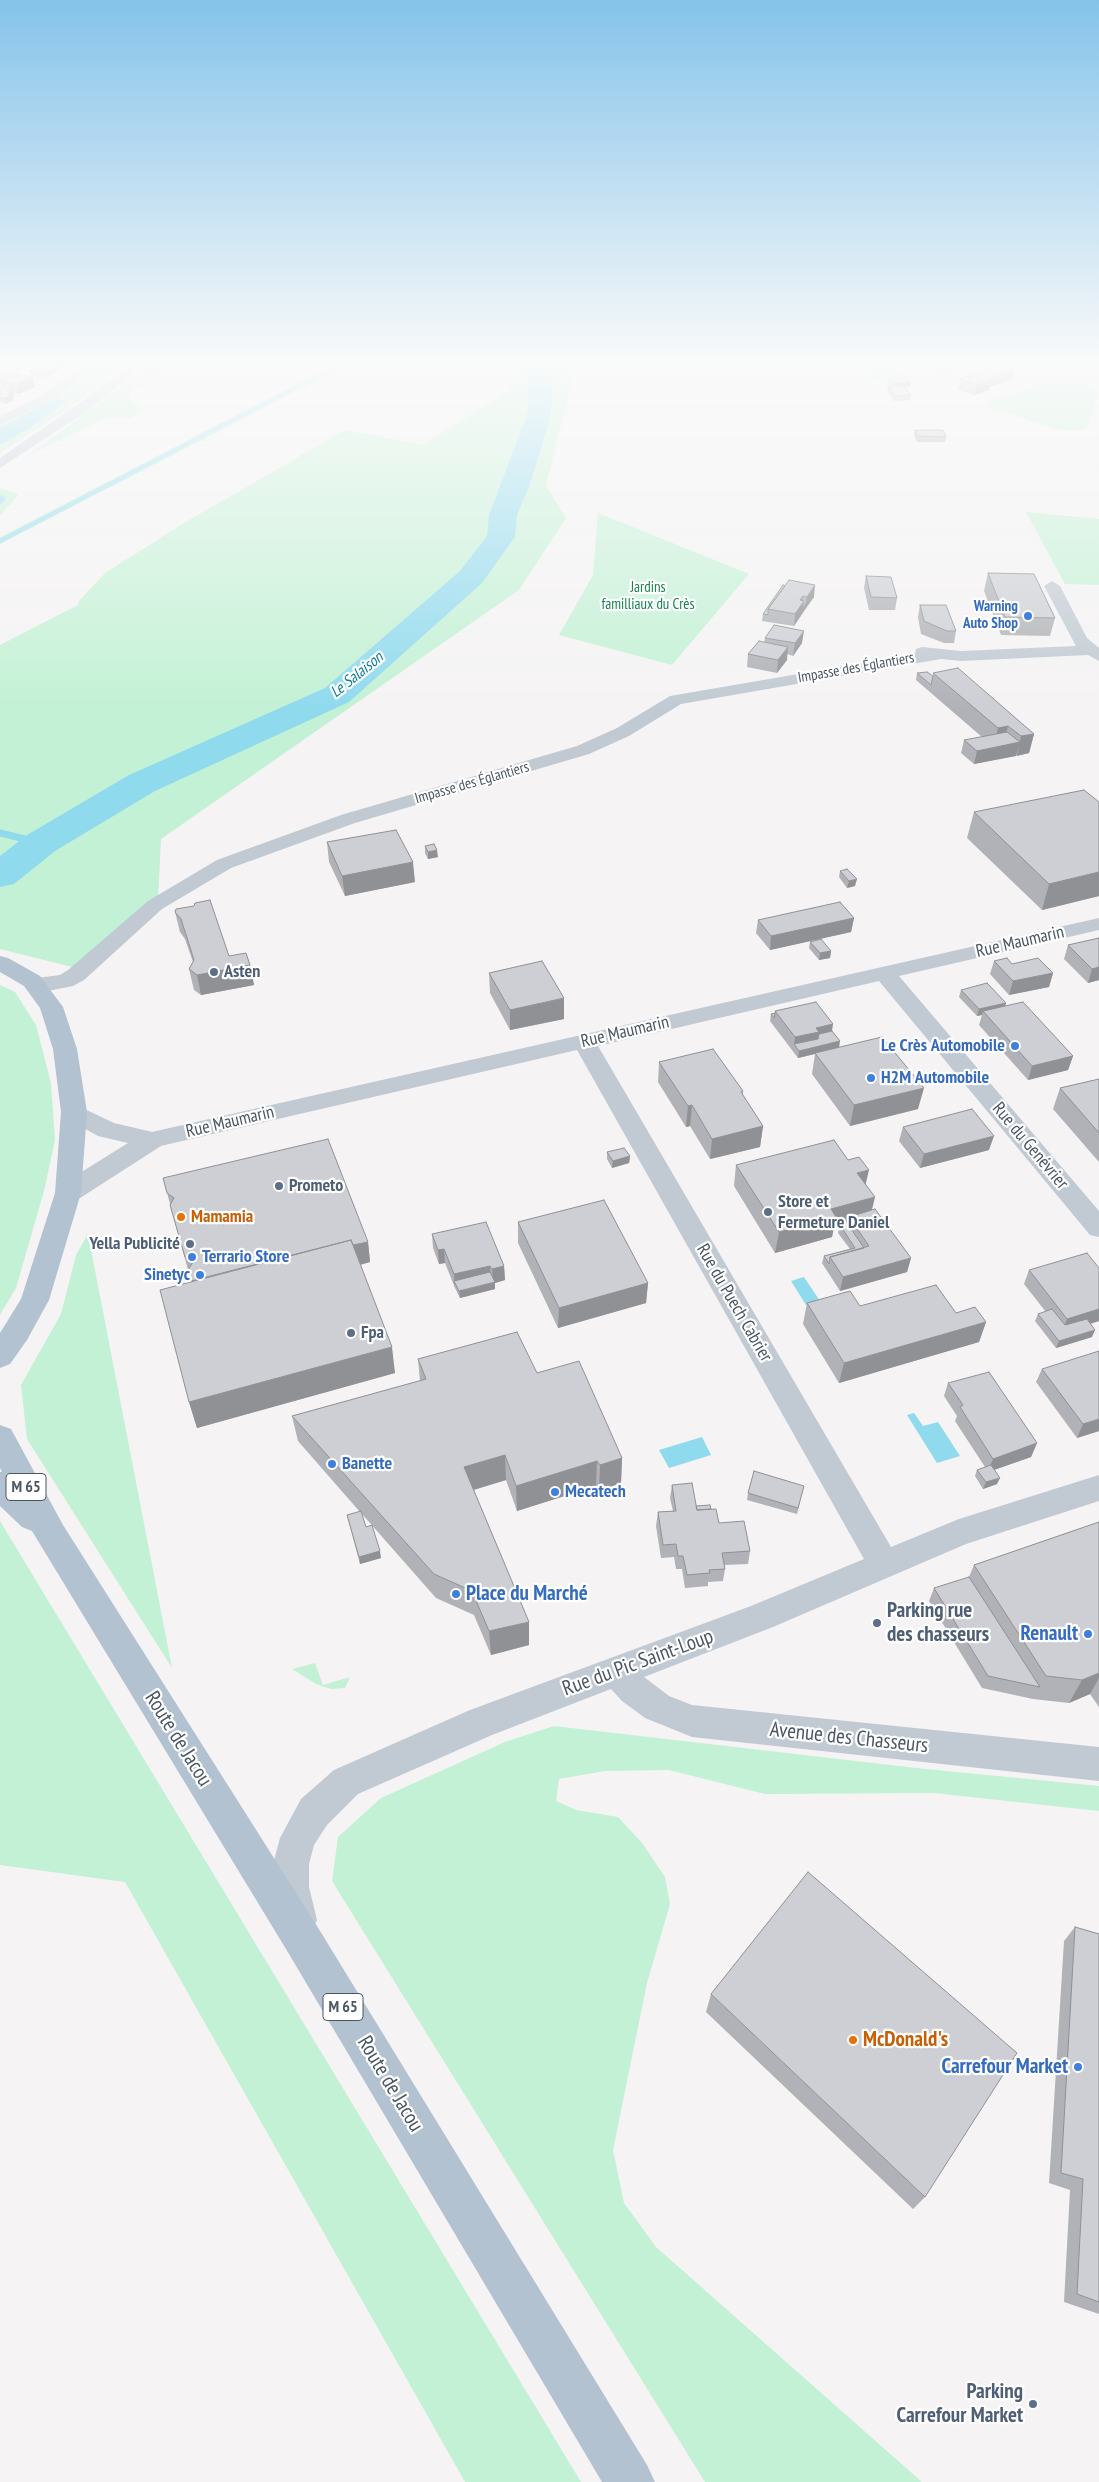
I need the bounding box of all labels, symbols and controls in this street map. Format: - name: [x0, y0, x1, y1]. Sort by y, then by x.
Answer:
- park label: Jardins familliaux du Crès: [601, 579, 695, 614]
- place label: Warning Auto Shop: [963, 598, 1018, 633]
- marker: Warning Auto Shop: [1022, 610, 1034, 622]
- water label: Le Salaison: [327, 648, 387, 702]
- street label: Impasse des Églantiers: [796, 649, 916, 687]
- street label: Impasse des Églantiers: [413, 758, 531, 808]
- street label: Rue Maumarin: [974, 921, 1066, 963]
- place label: Asten: [224, 961, 260, 983]
- marker: Asten: [208, 966, 220, 978]
- street label: Rue Maumarin: [579, 1011, 671, 1053]
- place label: Le Crès Automobile: [881, 1035, 1005, 1057]
- marker: Le Crès Automobile: [1009, 1040, 1021, 1052]
- place label: H2M Automobile: [881, 1067, 989, 1089]
- marker: H2M Automobile: [865, 1072, 877, 1084]
- street label: Rue du Genévrier: [987, 1098, 1073, 1194]
- street label: Rue Maumarin: [184, 1101, 276, 1143]
- place label: Prometo: [289, 1175, 343, 1197]
- marker: Prometo: [273, 1180, 285, 1192]
- place label: Store et Fermeture Daniel: [778, 1191, 889, 1234]
- place label: Mamamia: [191, 1206, 253, 1228]
- marker: Store et Fermeture Daniel: [762, 1206, 774, 1218]
- marker: Mamamia: [175, 1211, 187, 1223]
- place label: Yella Publicité: [89, 1233, 180, 1255]
- marker: Yella Publicité: [184, 1238, 196, 1250]
- street label: Rue du Puech Cabrier: [692, 1240, 776, 1366]
- place label: Terrario Store: [202, 1246, 289, 1268]
- marker: Terrario Store: [186, 1251, 198, 1263]
- place label: Sinetyc: [144, 1264, 190, 1286]
- marker: Sinetyc: [194, 1269, 206, 1281]
- place label: Fpa: [361, 1322, 384, 1344]
- marker: Fpa: [345, 1327, 357, 1339]
- place label: Banette: [342, 1453, 392, 1475]
- marker: Banette: [326, 1458, 338, 1470]
- road number: M 65: [6, 1474, 46, 1500]
- place label: Mecatech: [565, 1481, 626, 1503]
- marker: Mecatech: [549, 1486, 561, 1498]
- place label: Place du Marché: [466, 1581, 588, 1607]
- marker: Place du Marché: [450, 1588, 462, 1600]
- place label: Parking rue des chasseurs: [887, 1598, 989, 1648]
- marker: Parking rue des chasseurs: [871, 1617, 883, 1629]
- place label: Renault: [1021, 1621, 1078, 1647]
- street label: Rue du Pic Saint-Loup: [559, 1624, 717, 1702]
- marker: Renault: [1082, 1628, 1094, 1640]
- street label: Route de Jacou: [139, 1687, 217, 1791]
- street label: Avenue des Chasseurs: [769, 1717, 929, 1759]
- road number: M 65: [323, 1994, 363, 2020]
- place label: McDonald's: [863, 2027, 948, 2053]
- street label: Route de Jacou: [352, 2032, 428, 2136]
- marker: McDonald's: [847, 2034, 859, 2046]
- place label: Carrefour Market: [942, 2054, 1068, 2080]
- marker: Carrefour Market: [1072, 2061, 1084, 2073]
- place label: Parking Carrefour Market: [897, 2379, 1023, 2429]
- marker: Parking Carrefour Market: [1027, 2398, 1039, 2410]

